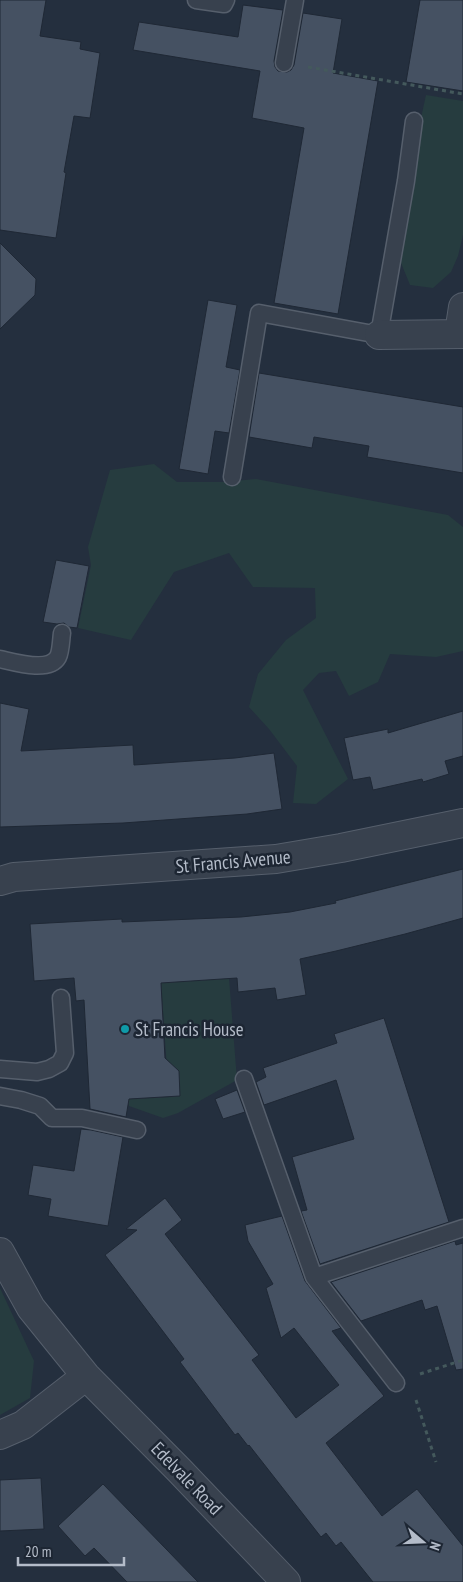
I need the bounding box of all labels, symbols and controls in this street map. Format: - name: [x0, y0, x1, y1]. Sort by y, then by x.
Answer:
- street label: St Francis Avenue: [175, 844, 292, 878]
- place label: St Francis House: [135, 1017, 244, 1041]
- marker: St Francis House: [119, 1023, 131, 1035]
- street label: Edelvale Road: [146, 1436, 228, 1520]
- north arrow: [398, 1517, 448, 1567]
- scale bar: [18, 1534, 124, 1566]
- text: N: [426, 1540, 445, 1553]
- text: 20 m: [25, 1542, 51, 1561]

